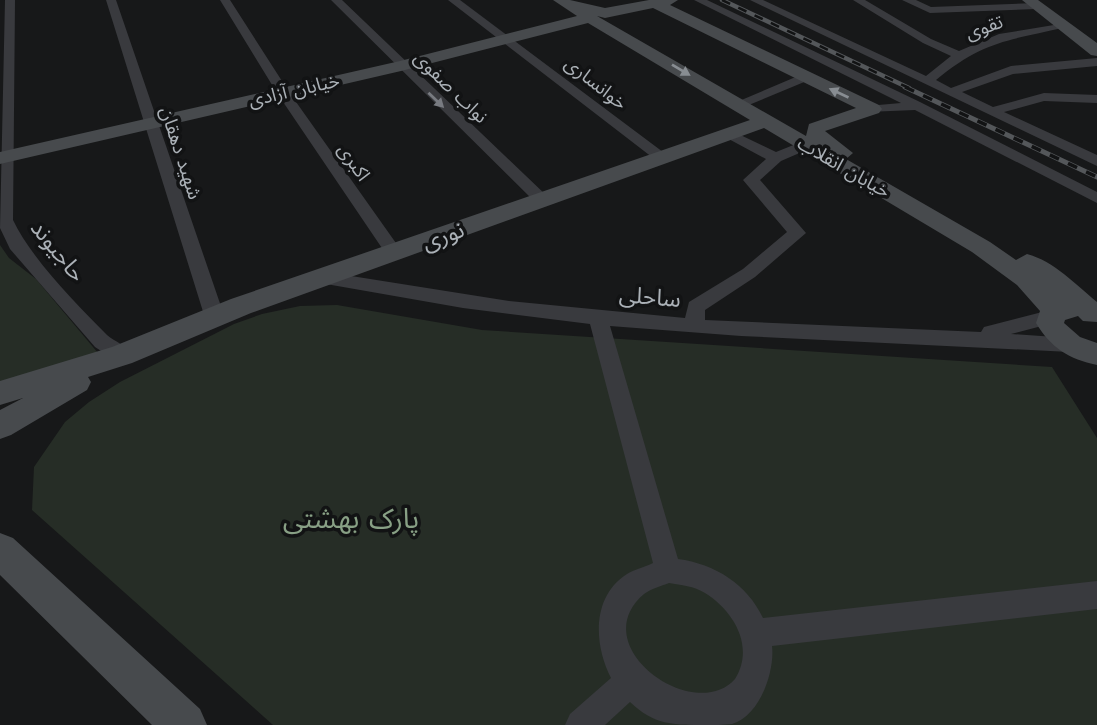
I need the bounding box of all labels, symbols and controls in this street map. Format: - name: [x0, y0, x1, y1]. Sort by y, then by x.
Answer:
- street label: تقوی: [962, 10, 1006, 44]
- street label: نواب صفوی: [409, 46, 493, 128]
- street label: خوانساری: [560, 51, 632, 115]
- one-way arrow: [671, 63, 690, 76]
- street label: خیابان آزادی: [246, 68, 342, 112]
- one-way arrow: [829, 87, 849, 99]
- one-way arrow: [428, 91, 445, 108]
- street label: شهید دهقان: [155, 104, 207, 202]
- street label: خیابان انقلاب: [794, 131, 894, 203]
- street label: اکبری: [333, 139, 375, 185]
- street label: حاجیوند: [25, 215, 91, 287]
- street label: نوری: [418, 216, 468, 256]
- street label: ساحلی: [618, 281, 682, 313]
- park label: پارک بهشتی: [283, 502, 419, 536]

